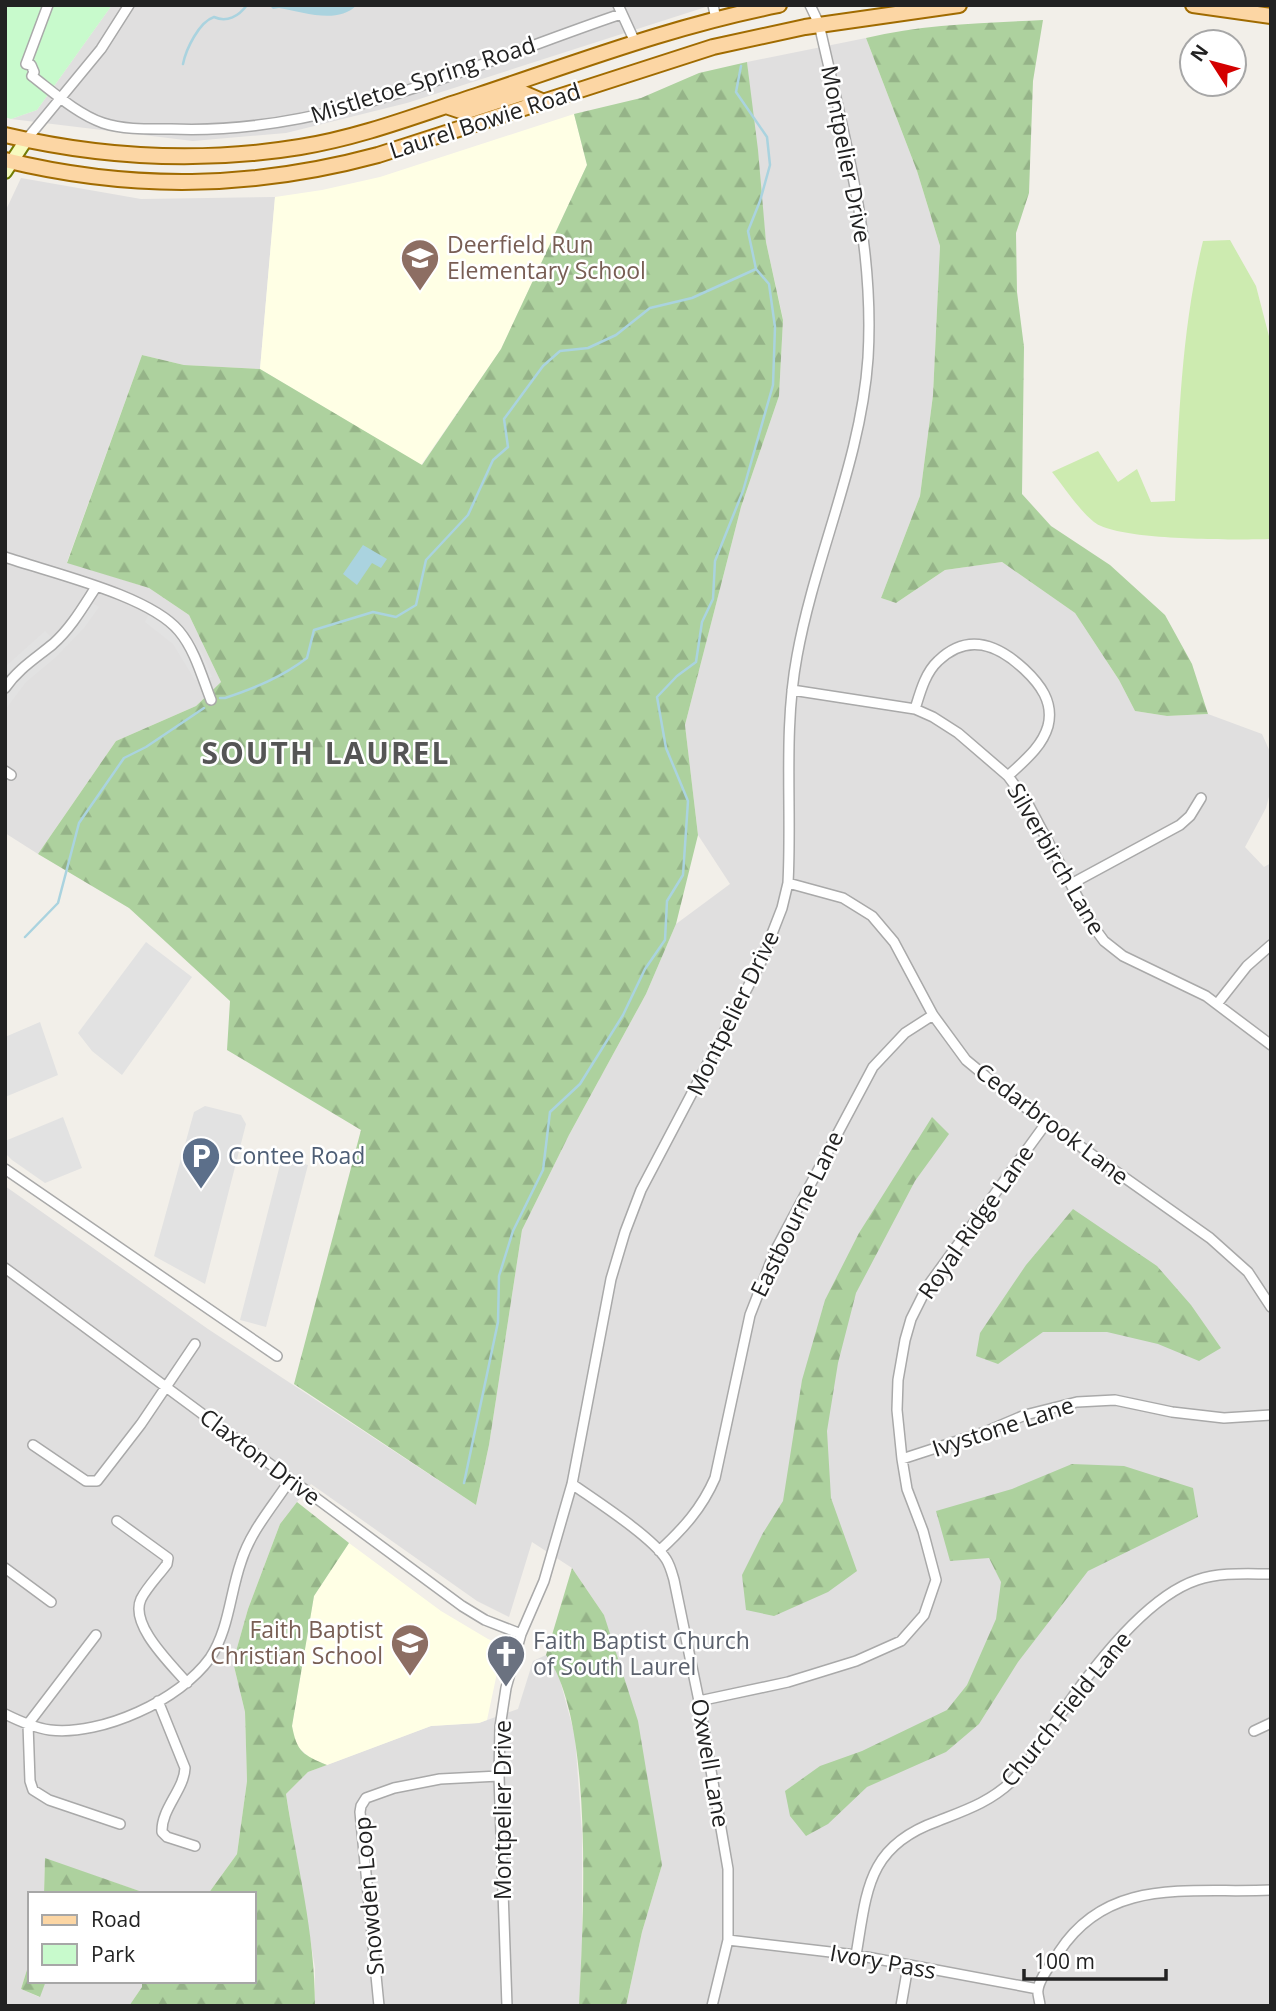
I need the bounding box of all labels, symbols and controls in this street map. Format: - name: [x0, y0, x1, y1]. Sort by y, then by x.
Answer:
- street label: Mistletoe Spring Road: [306, 28, 539, 131]
- north arrow: [1178, 28, 1248, 98]
- text: N: [1184, 39, 1214, 67]
- street label: Montpelier Drive: [814, 62, 880, 245]
- street label: Laurel Bowie Road: [385, 74, 584, 166]
- place label: Deerfield Run Elementary School: [447, 228, 646, 286]
- school or university icon: Deerfield Run Elementary School: [399, 237, 441, 292]
- district label: SOUTH LAUREL: [201, 732, 451, 773]
- street label: Silverbirch Lane: [1000, 777, 1113, 940]
- street label: Montpelier Drive: [678, 925, 786, 1100]
- street label: Cedarbrook Lane: [969, 1055, 1136, 1192]
- street label: Eastbourne Lane: [742, 1125, 850, 1302]
- parking icon: Contee Road: [180, 1135, 222, 1190]
- street label: Royal Ridge Lane: [910, 1138, 1040, 1305]
- place label: Contee Road: [228, 1139, 365, 1171]
- street label: Ivystone Lane: [928, 1388, 1078, 1464]
- street label: Claxton Drive: [194, 1400, 328, 1512]
- place label: Faith Baptist Christian School: [210, 1613, 383, 1671]
- school or university icon: Faith Baptist Christian School: [389, 1622, 431, 1677]
- place label: Faith Baptist Church of South Laurel: [533, 1624, 750, 1682]
- street label: Church Field Lane: [993, 1624, 1138, 1793]
- church icon: Faith Baptist Church of South Laurel: [485, 1633, 527, 1688]
- street label: Oxwell Lane: [684, 1696, 738, 1830]
- street label: Montpelier Drive: [486, 1720, 518, 1900]
- street label: Snowden Loop: [345, 1815, 391, 1977]
- legend: [28, 1892, 256, 1983]
- text: Road: [91, 1905, 141, 1933]
- street label: Ivory Pass: [828, 1936, 939, 1986]
- scale bar: [1024, 1938, 1166, 1982]
- text: Park: [91, 1940, 135, 1968]
- text: 100 m: [1034, 1947, 1095, 1975]

